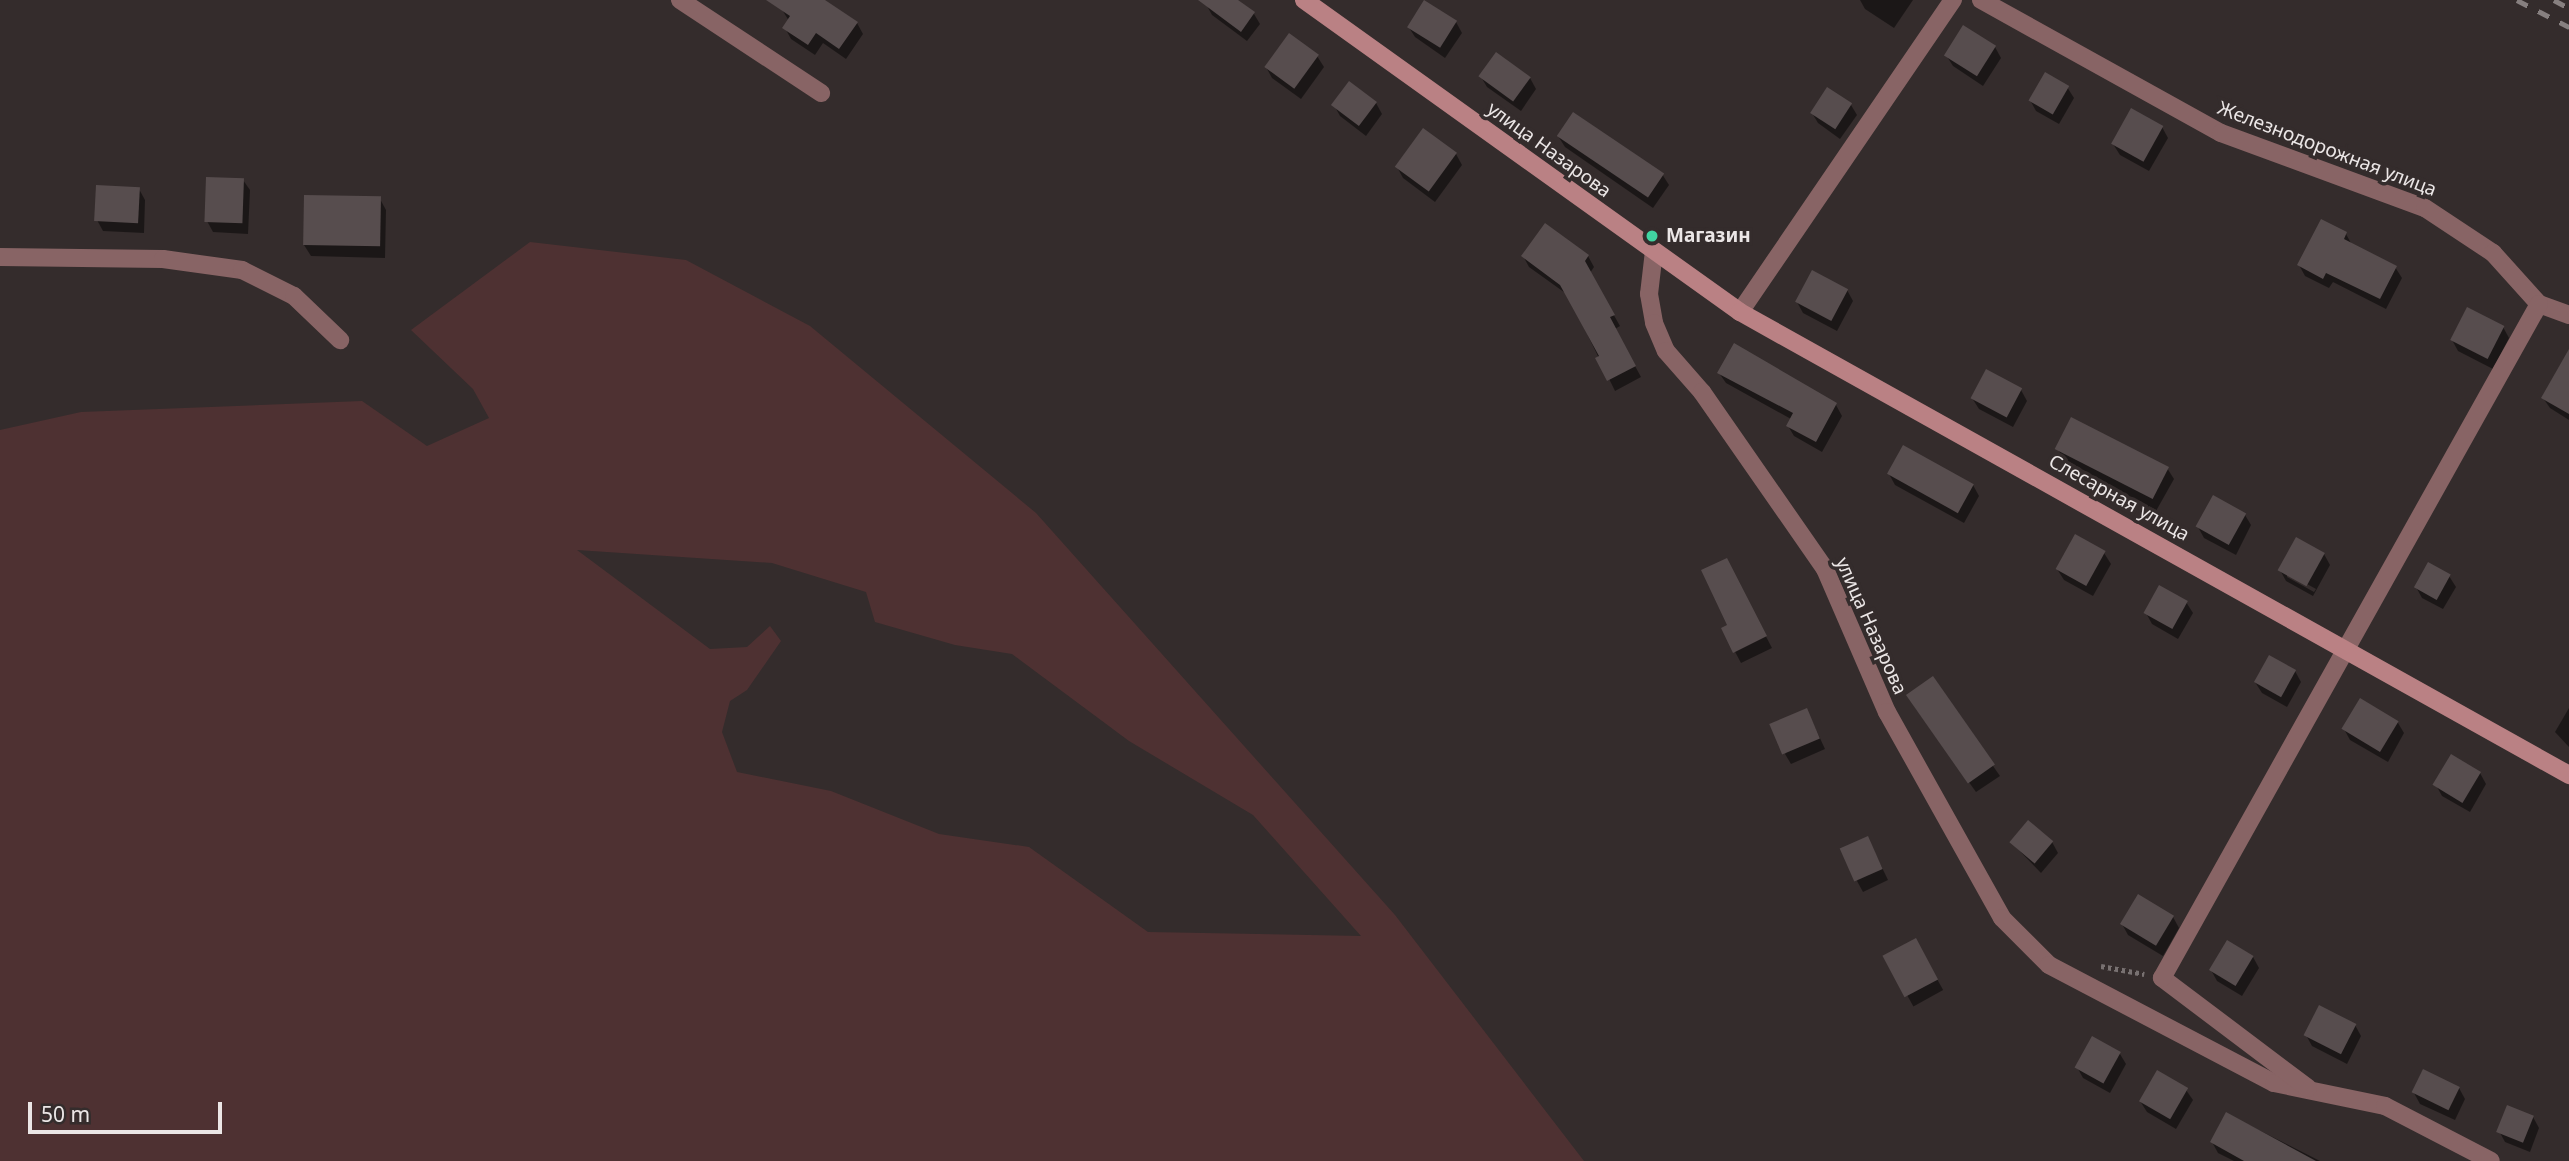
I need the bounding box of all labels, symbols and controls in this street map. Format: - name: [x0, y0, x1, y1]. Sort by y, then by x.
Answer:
- street label: улица Назарова: [1483, 97, 1615, 203]
- street label: Железнодорожная улица: [2214, 97, 2440, 201]
- place label: Магазин: [1666, 225, 1751, 247]
- marker: Магазин: [1644, 228, 1660, 244]
- street label: Слесарная улица: [2045, 450, 2193, 546]
- street label: улица Назарова: [1831, 554, 1911, 698]
- scale bar: [32, 1088, 226, 1132]
- text: 50 m: [41, 1100, 90, 1128]

